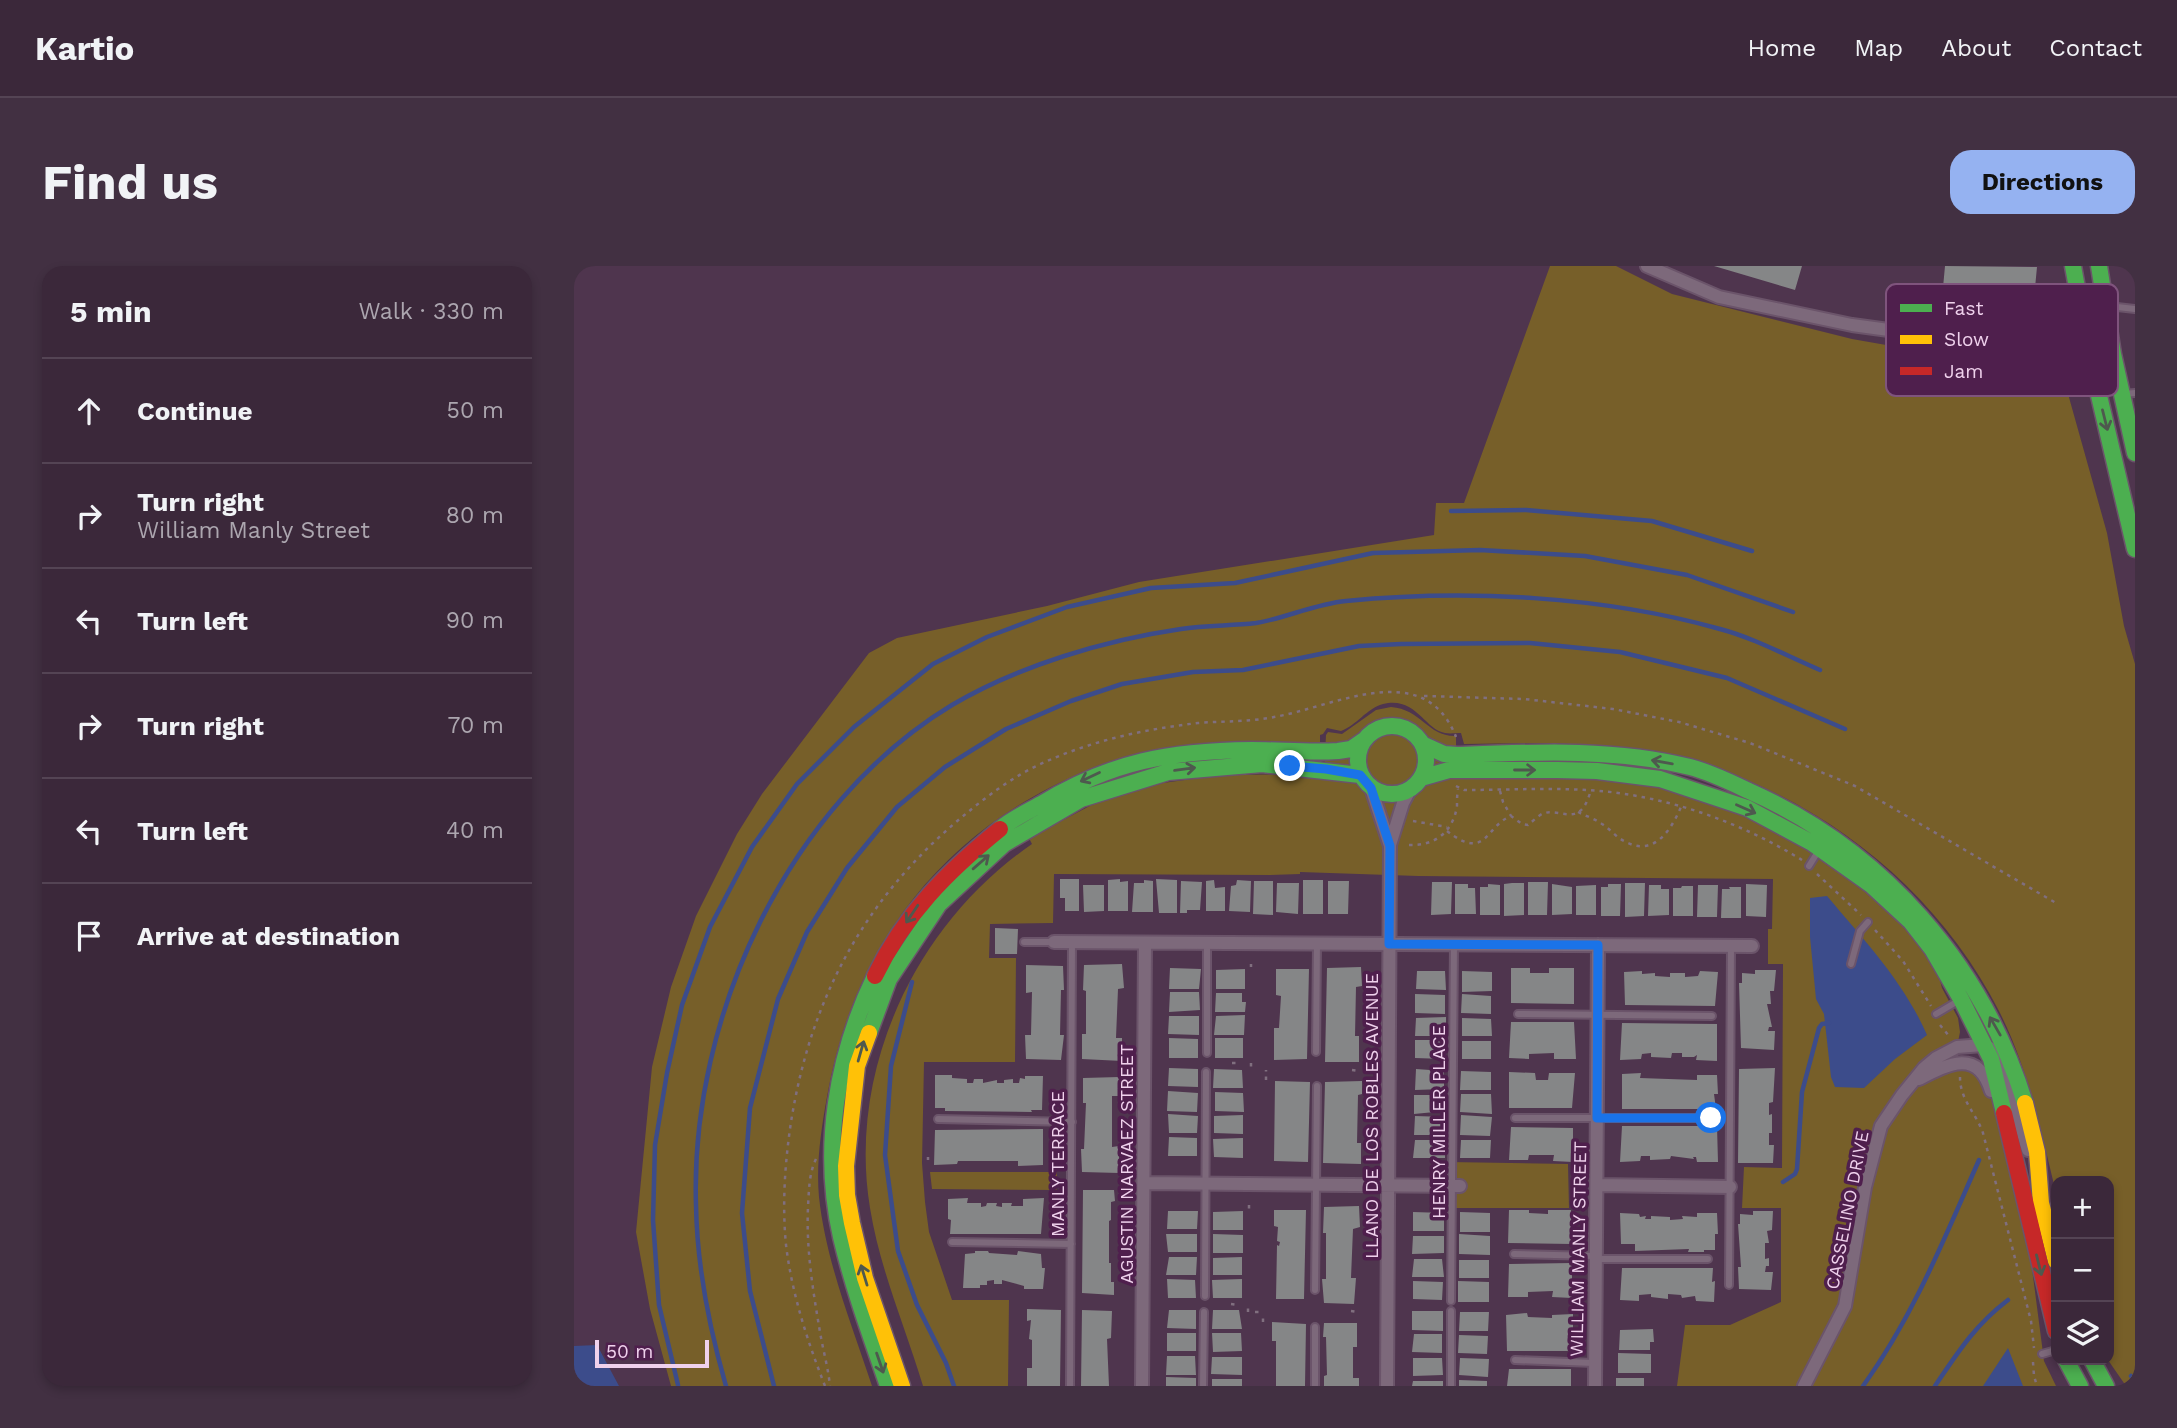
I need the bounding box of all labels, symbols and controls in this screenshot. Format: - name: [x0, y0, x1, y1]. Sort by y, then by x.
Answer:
- text: Kartio: [35, 29, 134, 68]
- text: Home: [1748, 34, 1816, 62]
- text: Map: [1854, 34, 1903, 62]
- text: About: [1941, 34, 2011, 62]
- text: Contact: [2049, 34, 2142, 62]
- button: Directions: [1950, 150, 2135, 214]
- text: Find us: [42, 153, 218, 211]
- legend: [1886, 284, 2118, 396]
- text: 5 min: [70, 294, 152, 329]
- text: Fast: [1944, 297, 1983, 320]
- text: Walk · 330 m: [358, 298, 504, 325]
- text: Slow: [1944, 328, 1989, 351]
- text: Jam: [1944, 360, 1983, 383]
- icon: ahead: [70, 392, 108, 430]
- text: Continue: [137, 396, 253, 426]
- text: 50 m: [447, 397, 504, 424]
- one-way arrow: [2099, 408, 2112, 431]
- text: Turn right: [137, 487, 264, 517]
- icon: right: [70, 497, 108, 535]
- text: 80 m: [446, 502, 504, 529]
- text: William Manly Street: [137, 517, 370, 544]
- icon: left: [70, 602, 108, 640]
- text: Turn left: [137, 606, 248, 636]
- text: 90 m: [446, 607, 504, 634]
- icon: right: [70, 707, 108, 745]
- text: Turn right: [137, 711, 264, 741]
- text: 70 m: [447, 712, 504, 739]
- route end: [1274, 750, 1305, 781]
- one-way arrow: [1652, 755, 1674, 768]
- one-way arrow: [1173, 762, 1196, 775]
- one-way arrow: [1513, 763, 1536, 777]
- one-way arrow: [1080, 771, 1101, 785]
- one-way arrow: [1735, 803, 1757, 816]
- icon: left: [70, 812, 108, 850]
- text: Turn left: [137, 816, 248, 846]
- text: 40 m: [446, 817, 504, 844]
- one-way arrow: [972, 854, 990, 870]
- one-way arrow: [904, 904, 918, 924]
- icon: arrive: [70, 917, 108, 955]
- text: Arrive at destination: [137, 921, 400, 951]
- street label: LLANO DE LOS ROBLES AVENUE: [1361, 973, 1382, 1259]
- one-way arrow: [1988, 1016, 2002, 1036]
- street label: HENRY MILLER PLACE: [1428, 1025, 1449, 1219]
- one-way arrow: [855, 1040, 868, 1063]
- street label: AGUSTIN NARVAEZ STREET: [1116, 1044, 1137, 1284]
- street label: MANLY TERRACE: [1047, 1091, 1068, 1237]
- route start: [1695, 1102, 1726, 1133]
- street label: CASSELINO DRIVE: [1821, 1129, 1873, 1291]
- street label: WILLIAM MANLY STREET: [1566, 1141, 1590, 1357]
- map controls: [2051, 1176, 2114, 1365]
- button: +: [2051, 1176, 2114, 1239]
- button: −: [2051, 1239, 2114, 1302]
- one-way arrow: [2033, 1253, 2046, 1276]
- one-way arrow: [857, 1264, 870, 1286]
- button: layers: [2051, 1302, 2114, 1365]
- scale bar: [595, 1337, 709, 1369]
- text: 50 m: [606, 1340, 653, 1363]
- one-way arrow: [875, 1351, 887, 1373]

